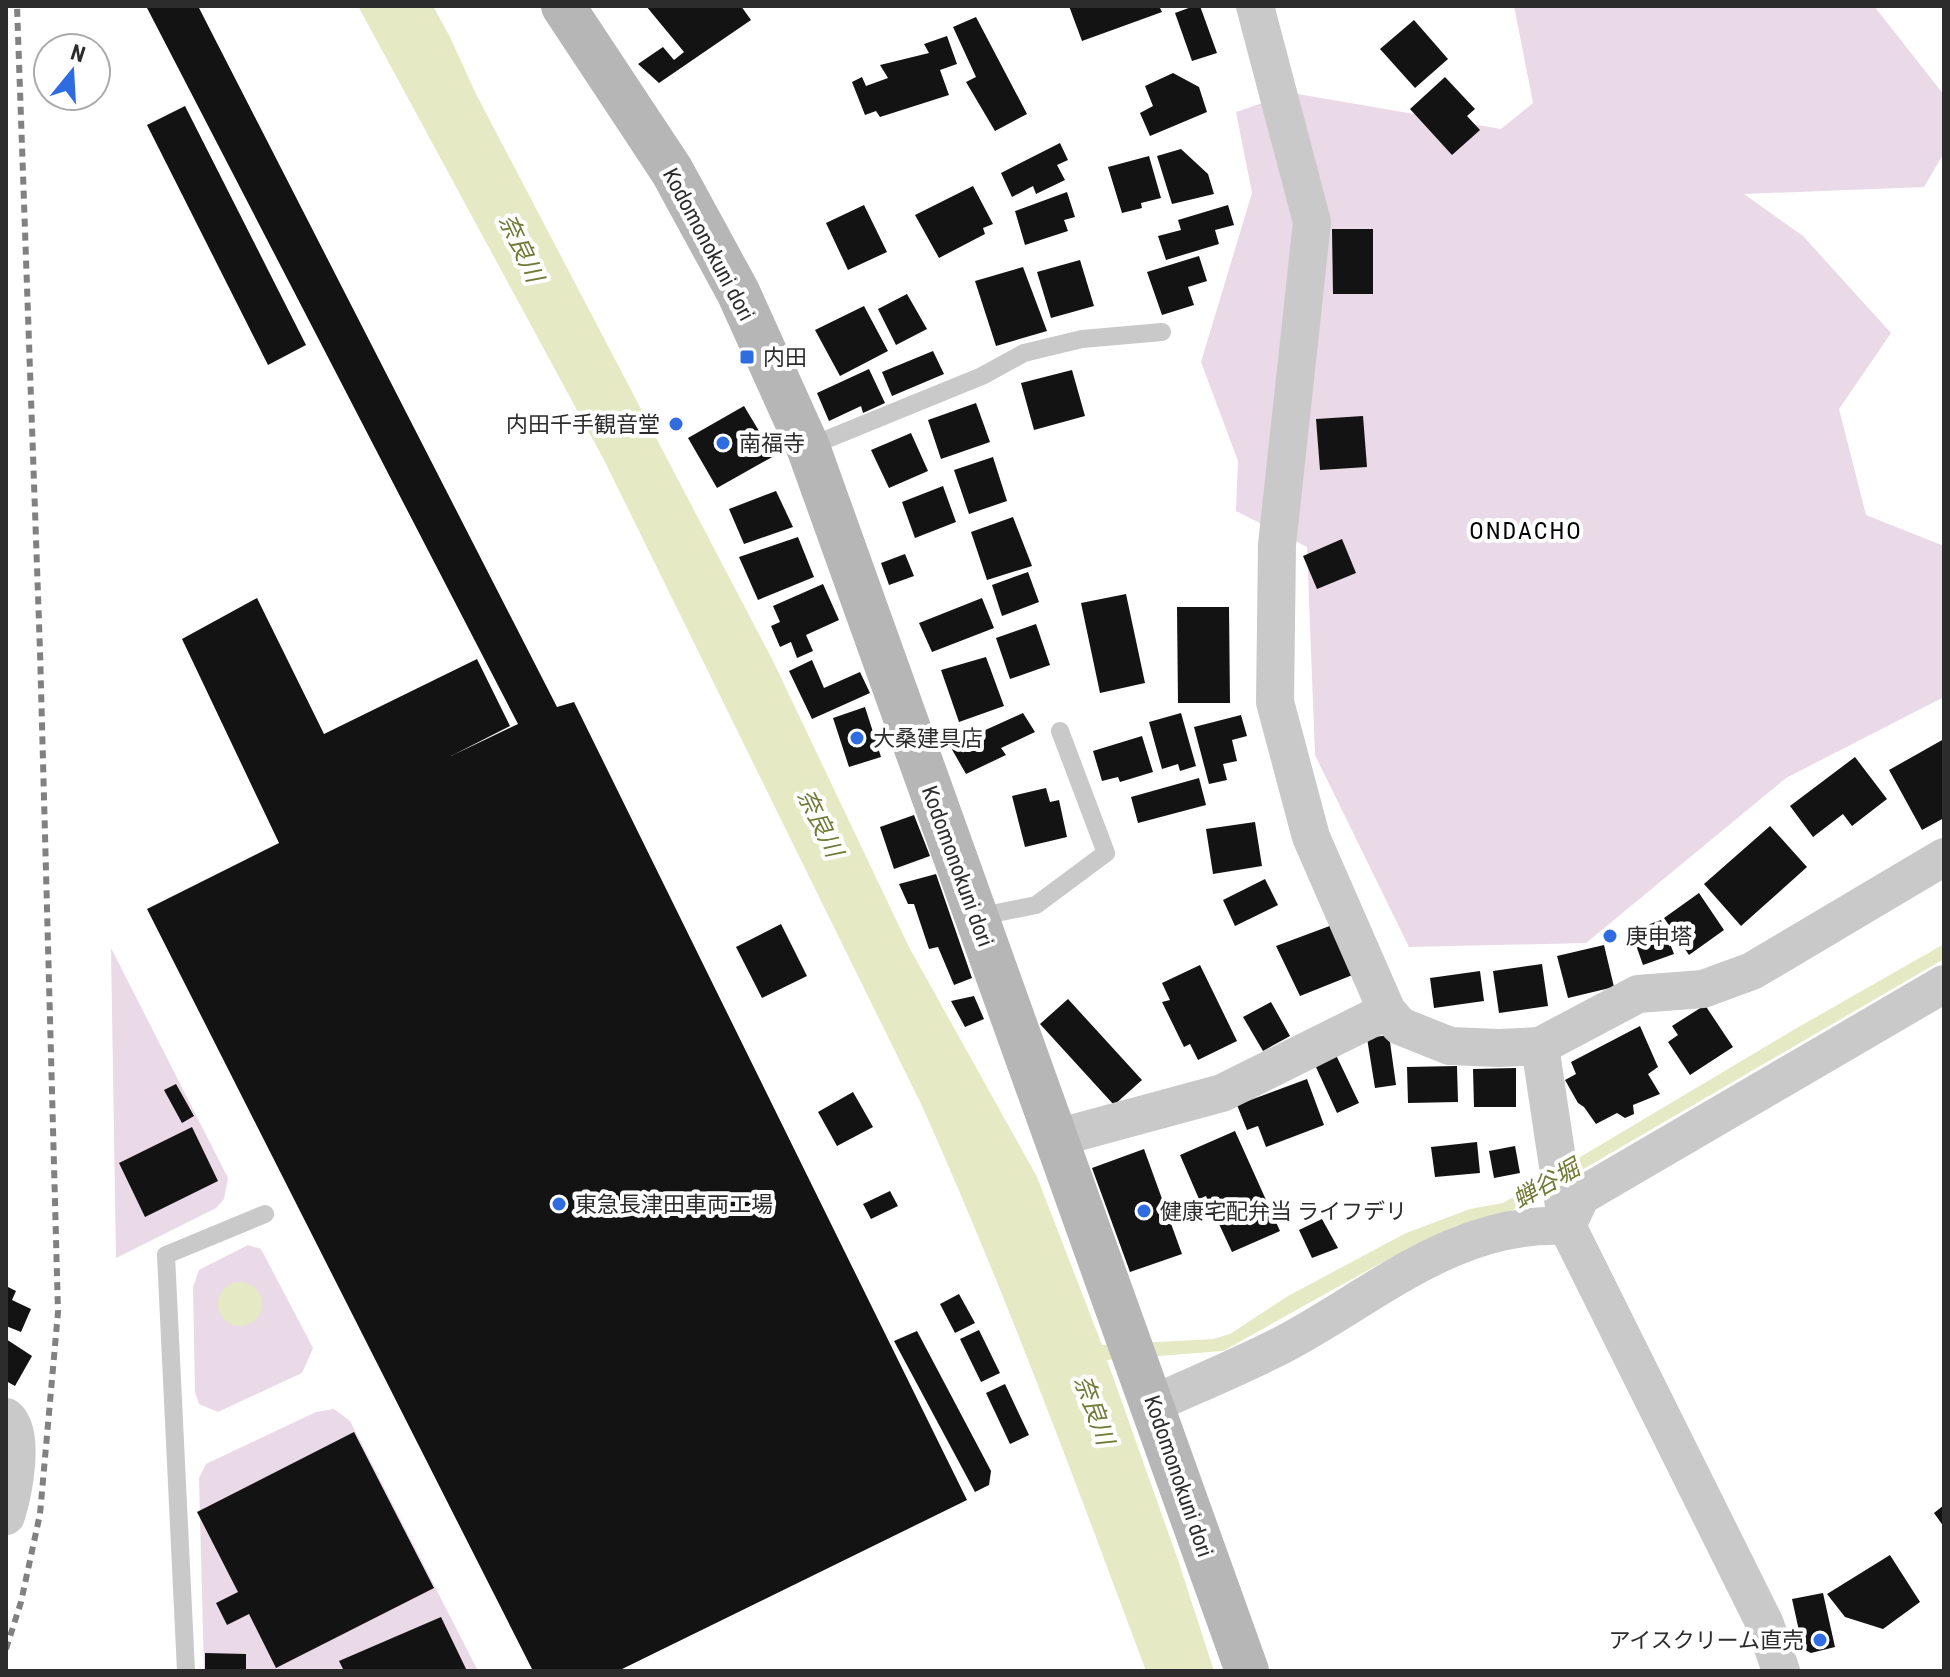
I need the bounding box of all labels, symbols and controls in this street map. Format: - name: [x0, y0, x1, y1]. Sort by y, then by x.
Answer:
- north arrow: [32, 32, 112, 112]
- text: N: [68, 39, 88, 67]
- street label: Kodomonokuni dori: [658, 164, 759, 325]
- water label: 奈良川: [493, 209, 550, 289]
- place label: 内田: [763, 345, 807, 370]
- marker: 内田: [738, 348, 756, 366]
- place label: 内田千手観音堂: [506, 412, 660, 437]
- marker: 内田千手観音堂: [667, 415, 685, 433]
- place label: 南福寺: [739, 431, 805, 456]
- marker: 南福寺: [714, 434, 732, 452]
- district label: ONDACHO: [1469, 517, 1583, 545]
- place label: 大桑建具店: [873, 726, 983, 751]
- marker: 大桑建具店: [848, 729, 866, 747]
- street label: Kodomonokuni dori: [917, 782, 998, 950]
- water label: 奈良川: [792, 785, 850, 864]
- place label: 庚申塔: [1626, 924, 1692, 949]
- marker: 庚申塔: [1601, 927, 1619, 945]
- water label: 蝉谷堀: [1508, 1152, 1588, 1214]
- place label: 東急長津田車両工場: [575, 1192, 773, 1217]
- marker: 東急長津田車両工場: [550, 1195, 568, 1213]
- place label: 健康宅配弁当 ライフデリ: [1160, 1199, 1407, 1224]
- marker: 健康宅配弁当 ライフデリ: [1135, 1202, 1153, 1220]
- water label: 奈良川: [1069, 1371, 1120, 1451]
- street label: Kodomonokuni dori: [1139, 1392, 1218, 1560]
- place label: アイスクリーム直売: [1608, 1628, 1804, 1653]
- marker: アイスクリーム直売: [1811, 1631, 1829, 1649]

